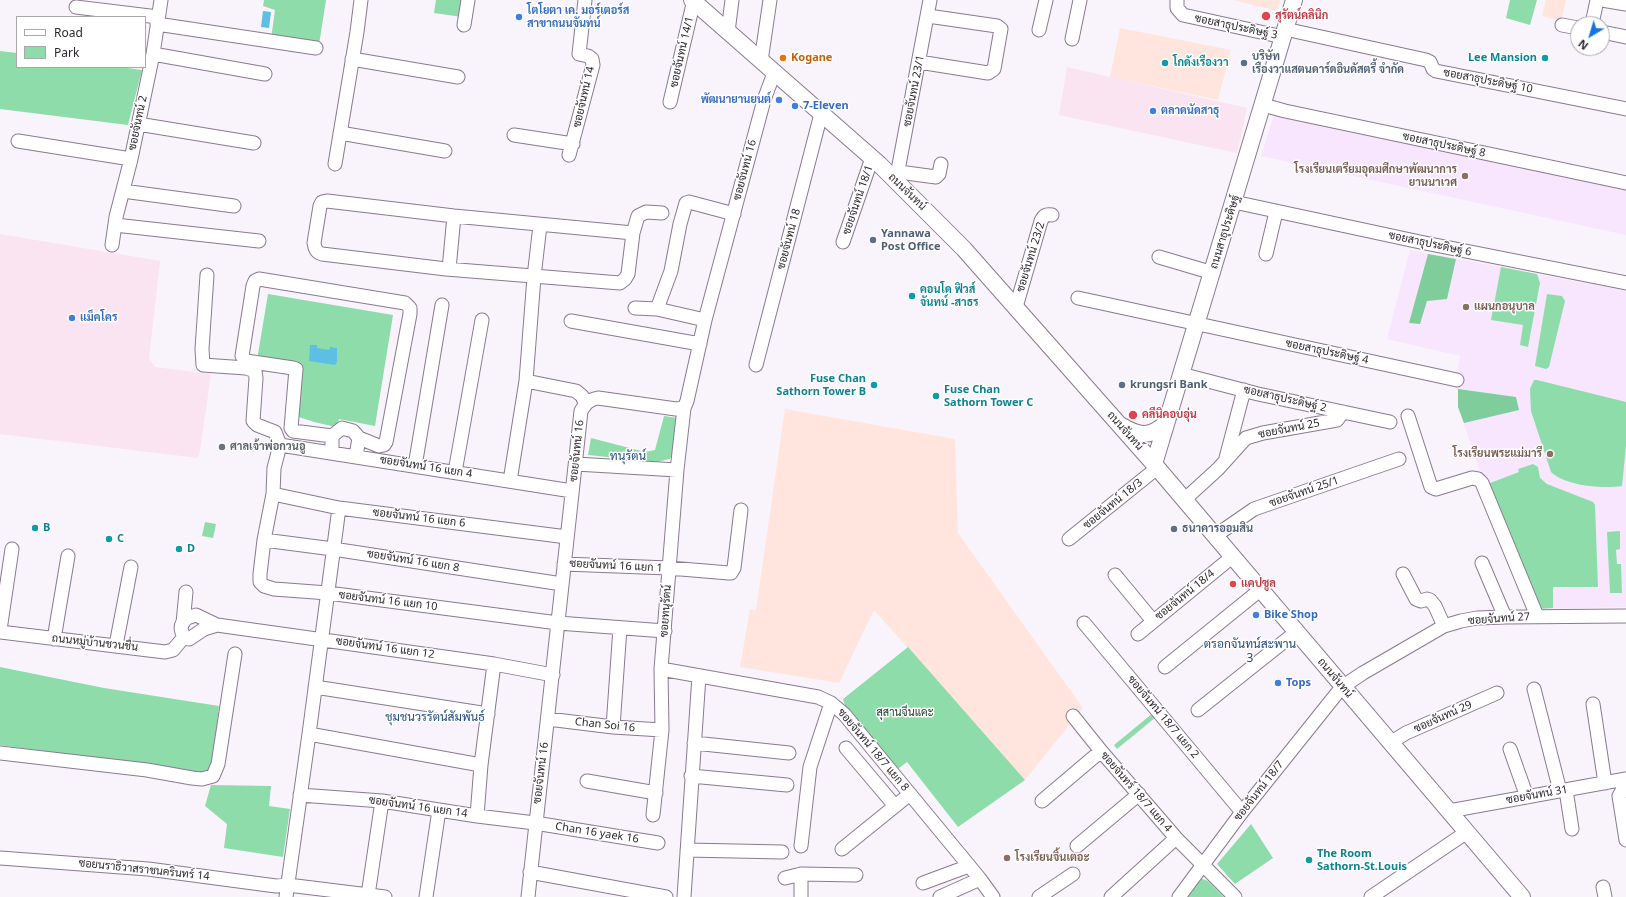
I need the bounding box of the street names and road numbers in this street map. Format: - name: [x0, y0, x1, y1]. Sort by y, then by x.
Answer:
- street label: ซอยสาธุประดิษฐ์ 3: [1193, 12, 1279, 42]
- street label: ซอยจันทน์ 14/1: [667, 15, 697, 89]
- street label: ซอยจันทน์ 23/1: [901, 54, 927, 128]
- street label: ซอยจันทน์ 14: [571, 65, 597, 129]
- street label: ซอยสาธุประดิษฐ์ 10: [1442, 66, 1534, 96]
- street label: ซอยจันทน์ 2: [126, 94, 150, 152]
- street label: ซอยสาธุประดิษฐ์ 8: [1401, 130, 1487, 160]
- street label: ซอยจันทน์ 16: [731, 138, 759, 202]
- street label: ซอยจันทน์ 18/1: [840, 163, 876, 237]
- street label: ถนนจันทน์: [885, 171, 929, 213]
- street label: ถนนสาธุประดิษฐ์: [1208, 194, 1242, 270]
- street label: ซอยจันทน์ 18: [775, 207, 803, 271]
- street label: ซอยจันทน์ 23/2: [1014, 220, 1048, 294]
- street label: ซอยสาธุประดิษฐ์ 6: [1387, 229, 1473, 259]
- street label: ซอยสาธุประดิษฐ์ 4: [1284, 337, 1370, 367]
- street label: ซอยสาธุประดิษฐ์ 2: [1242, 383, 1328, 415]
- street label: ถนนจันทน์: [1104, 409, 1146, 453]
- street label: ซอยจันทน์ 25: [1257, 417, 1321, 441]
- street label: ซอยจันทน์ 16: [567, 419, 587, 483]
- street label: ซอยจันทน์ 16 แยก 4: [379, 453, 473, 481]
- street label: ซอยจันทน์ 25/1: [1267, 474, 1341, 510]
- street label: ซอยจันทน์ 18/3: [1081, 476, 1145, 532]
- street label: ซอยจันทน์ 16 แยก 6: [372, 506, 466, 530]
- street label: ซอยจันทน์ 16 แยก 8: [366, 547, 460, 575]
- street label: ซอยจันทน์ 16 แยก 1: [569, 557, 663, 575]
- street label: ซอยจันทน์ 18/4: [1153, 567, 1217, 623]
- street label: ซอยทนุรัตน์: [658, 584, 674, 638]
- street label: ซอยจันทน์ 16 แยก 10: [338, 588, 438, 614]
- street label: ซอยจันทน์ 27: [1467, 610, 1531, 628]
- street label: ถนนหมู่บ้านชวนชื่น: [51, 632, 139, 654]
- street label: ซอยจันทน์ 16 แยก 12: [335, 635, 435, 661]
- street label: ถนนจันทน์: [1315, 655, 1355, 701]
- street label: ซอยจันทน์ 18/7 แยก 2: [1125, 673, 1201, 761]
- street label: ซอยจันทน์ 29: [1412, 698, 1474, 736]
- street label: ซอยจันทน์ 18/7 แยก 8: [835, 706, 911, 794]
- street label: Chan Soi 16: [574, 715, 636, 735]
- street label: ซอยจันทน์ 16: [531, 741, 551, 805]
- street label: ซอยจันทร์ 18/7 แยก 4: [1098, 749, 1174, 835]
- street label: ซอยจันทน์ 18/7: [1231, 758, 1287, 824]
- street label: ซอยจันทน์ 31: [1505, 783, 1569, 807]
- street label: ซอยจันทน์ 16 แยก 14: [368, 794, 468, 820]
- street label: Chan 16 yaek 16: [554, 820, 640, 846]
- street label: ซอยนราธิวาสราชนครินทร์ 14: [78, 857, 210, 883]

